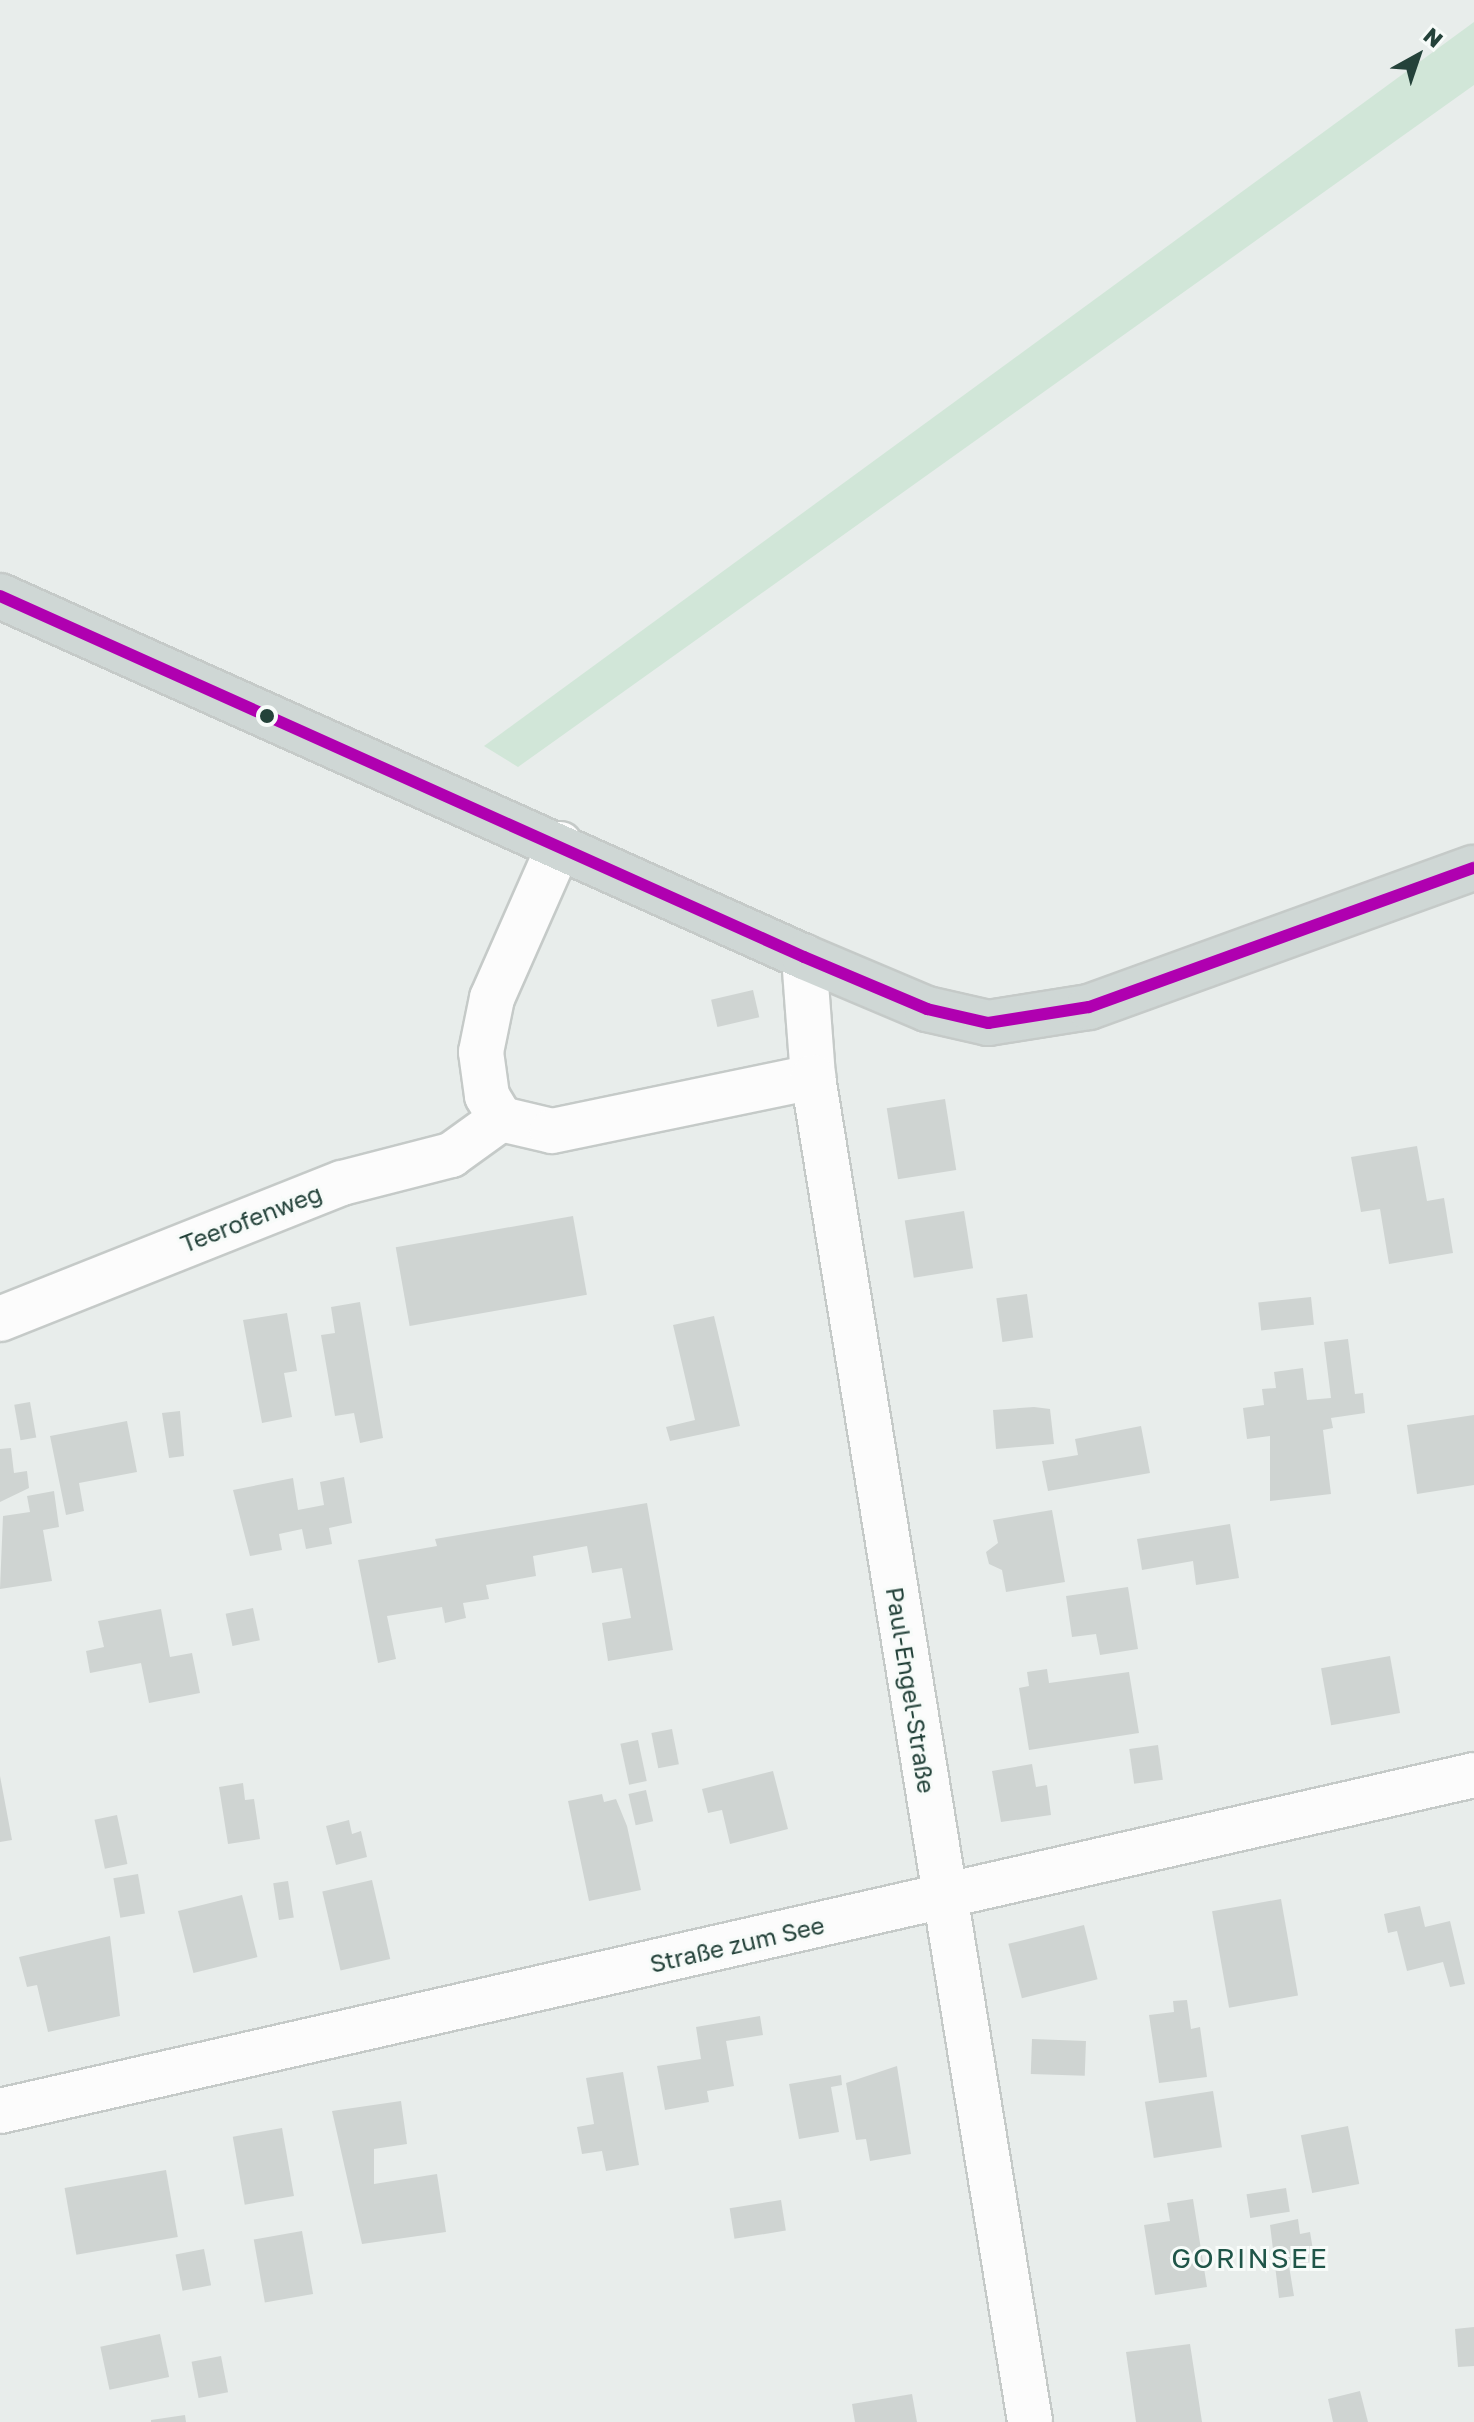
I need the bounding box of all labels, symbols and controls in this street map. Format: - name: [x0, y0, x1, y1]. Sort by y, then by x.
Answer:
- north arrow: [1378, 16, 1458, 96]
- text: N: [1419, 22, 1449, 53]
- unlabelled marker: [259, 708, 275, 724]
- street label: Teerofenweg: [176, 1178, 326, 1258]
- street label: Paul-Engel-Straße: [880, 1585, 942, 1795]
- street label: Straße zum See: [647, 1910, 827, 1978]
- district label: GORINSEE: [1171, 2241, 1329, 2275]

